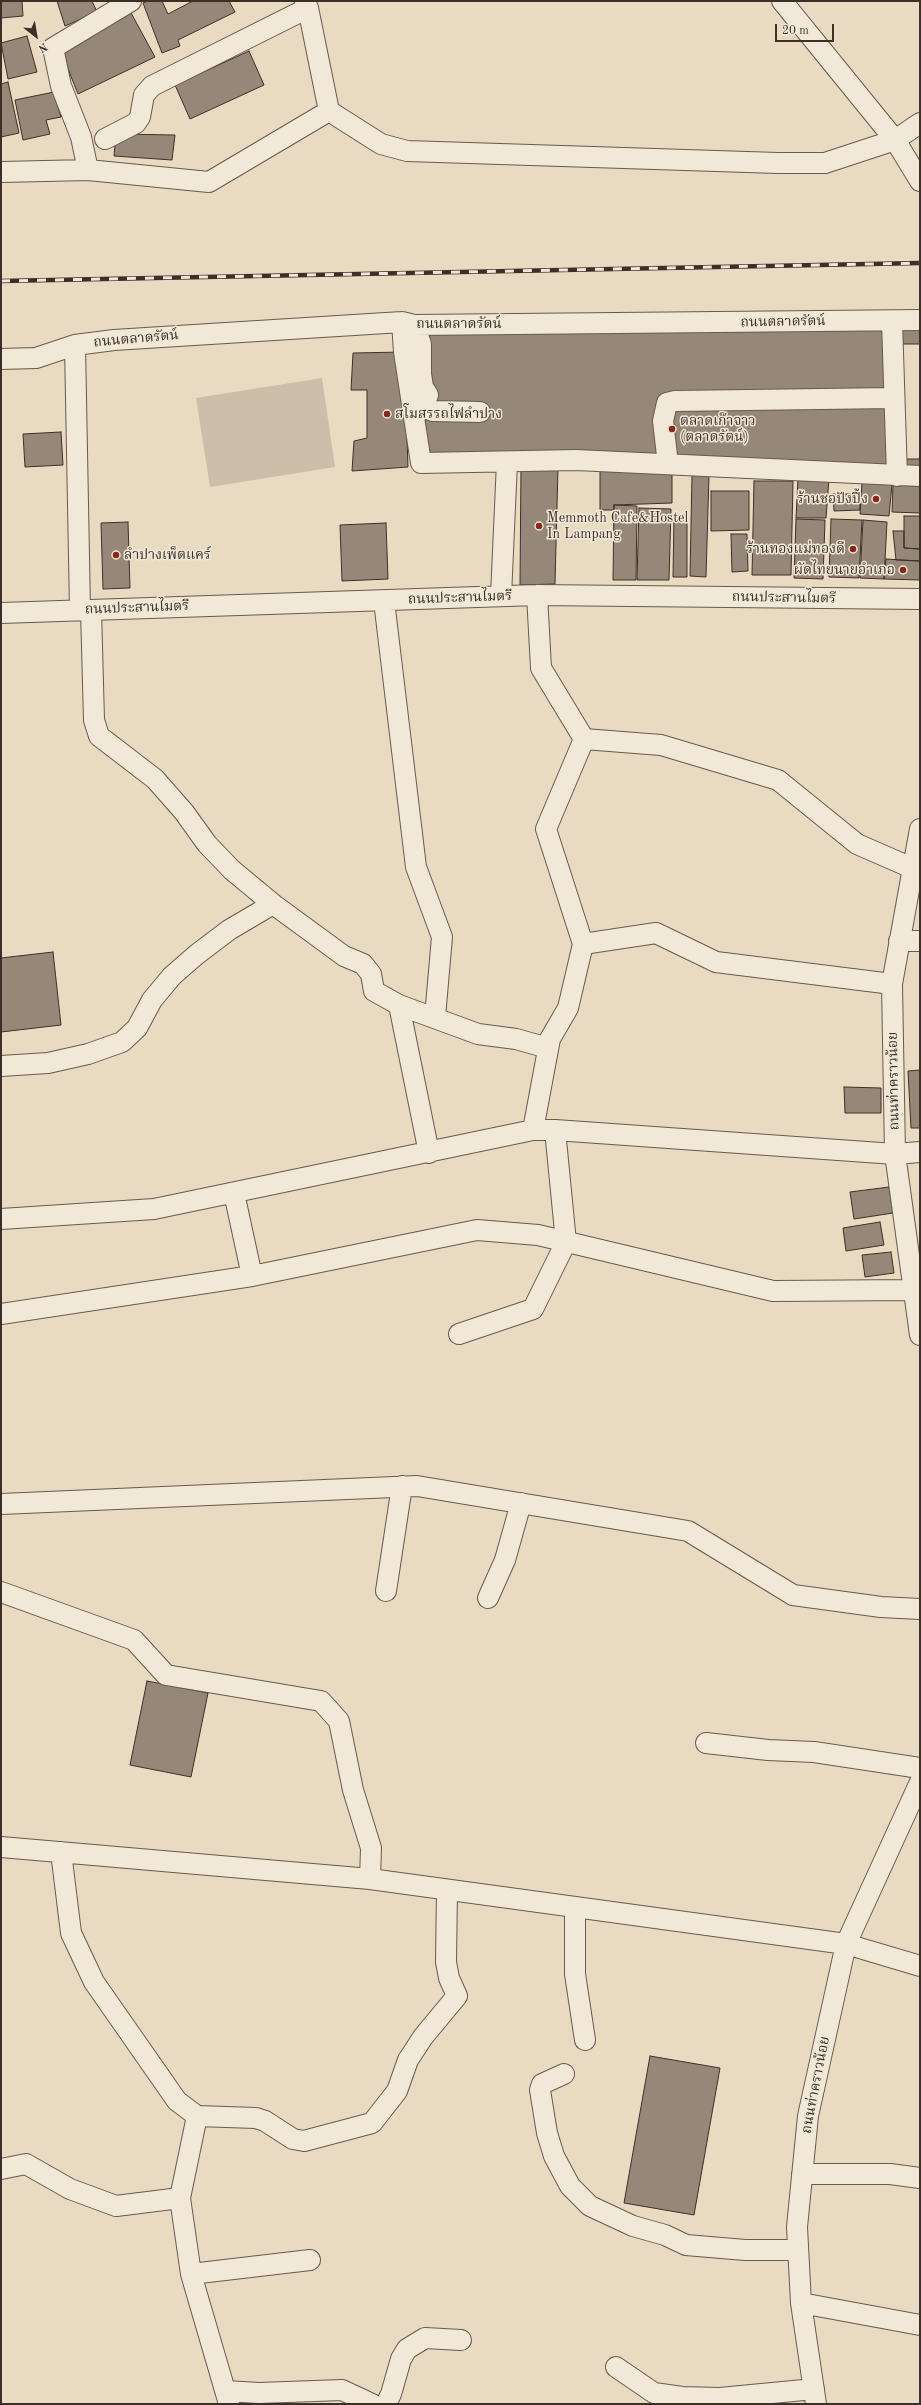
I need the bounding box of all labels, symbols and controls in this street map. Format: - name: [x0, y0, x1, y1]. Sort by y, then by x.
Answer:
- north arrow: [16, 16, 56, 56]
- scale bar: [777, 16, 836, 42]
- text: 20 m: [782, 25, 809, 37]
- text: N: [36, 40, 49, 54]
- street label: ถนนตลาดรัตน์: [740, 313, 826, 331]
- street label: ถนนตลาดรัตน์: [416, 316, 502, 332]
- street label: ถนนตลาดรัตน์: [93, 327, 179, 351]
- place label: สโมสรรถไฟลำปาง: [395, 406, 502, 422]
- marker: สโมสรรถไฟลำปาง: [382, 409, 392, 419]
- place label: ตลาดเก๊าจาว (ตลาดรัตน์): [680, 413, 756, 446]
- marker: ตลาดเก๊าจาว (ตลาดรัตน์): [667, 424, 677, 434]
- place label: ร้านชอปังปิ้ง: [797, 491, 868, 507]
- marker: ร้านชอปังปิ้ง: [871, 494, 881, 504]
- place label: Memmoth Cafe&Hostel In Lampang: [547, 510, 688, 542]
- marker: Memmoth Cafe&Hostel In Lampang: [534, 521, 544, 531]
- place label: ร้านทองแม่ทองดี: [746, 541, 845, 557]
- marker: ร้านทองแม่ทองดี: [848, 544, 858, 554]
- place label: ลำปางเพ็ตแคร์: [124, 547, 211, 563]
- marker: ลำปางเพ็ตแคร์: [111, 550, 121, 560]
- place label: ผัดไทยนายอำเภอ: [794, 562, 895, 578]
- marker: ผัดไทยนายอำเภอ: [898, 565, 908, 575]
- street label: ถนนประสานไมตรี: [408, 588, 512, 608]
- street label: ถนนประสานไมตรี: [732, 589, 836, 607]
- street label: ถนนประสานไมตรี: [85, 598, 189, 618]
- street label: ถนนท่าคราวน้อย: [885, 1032, 903, 1130]
- street label: ถนนท่าคราวน้อย: [798, 2035, 834, 2135]

